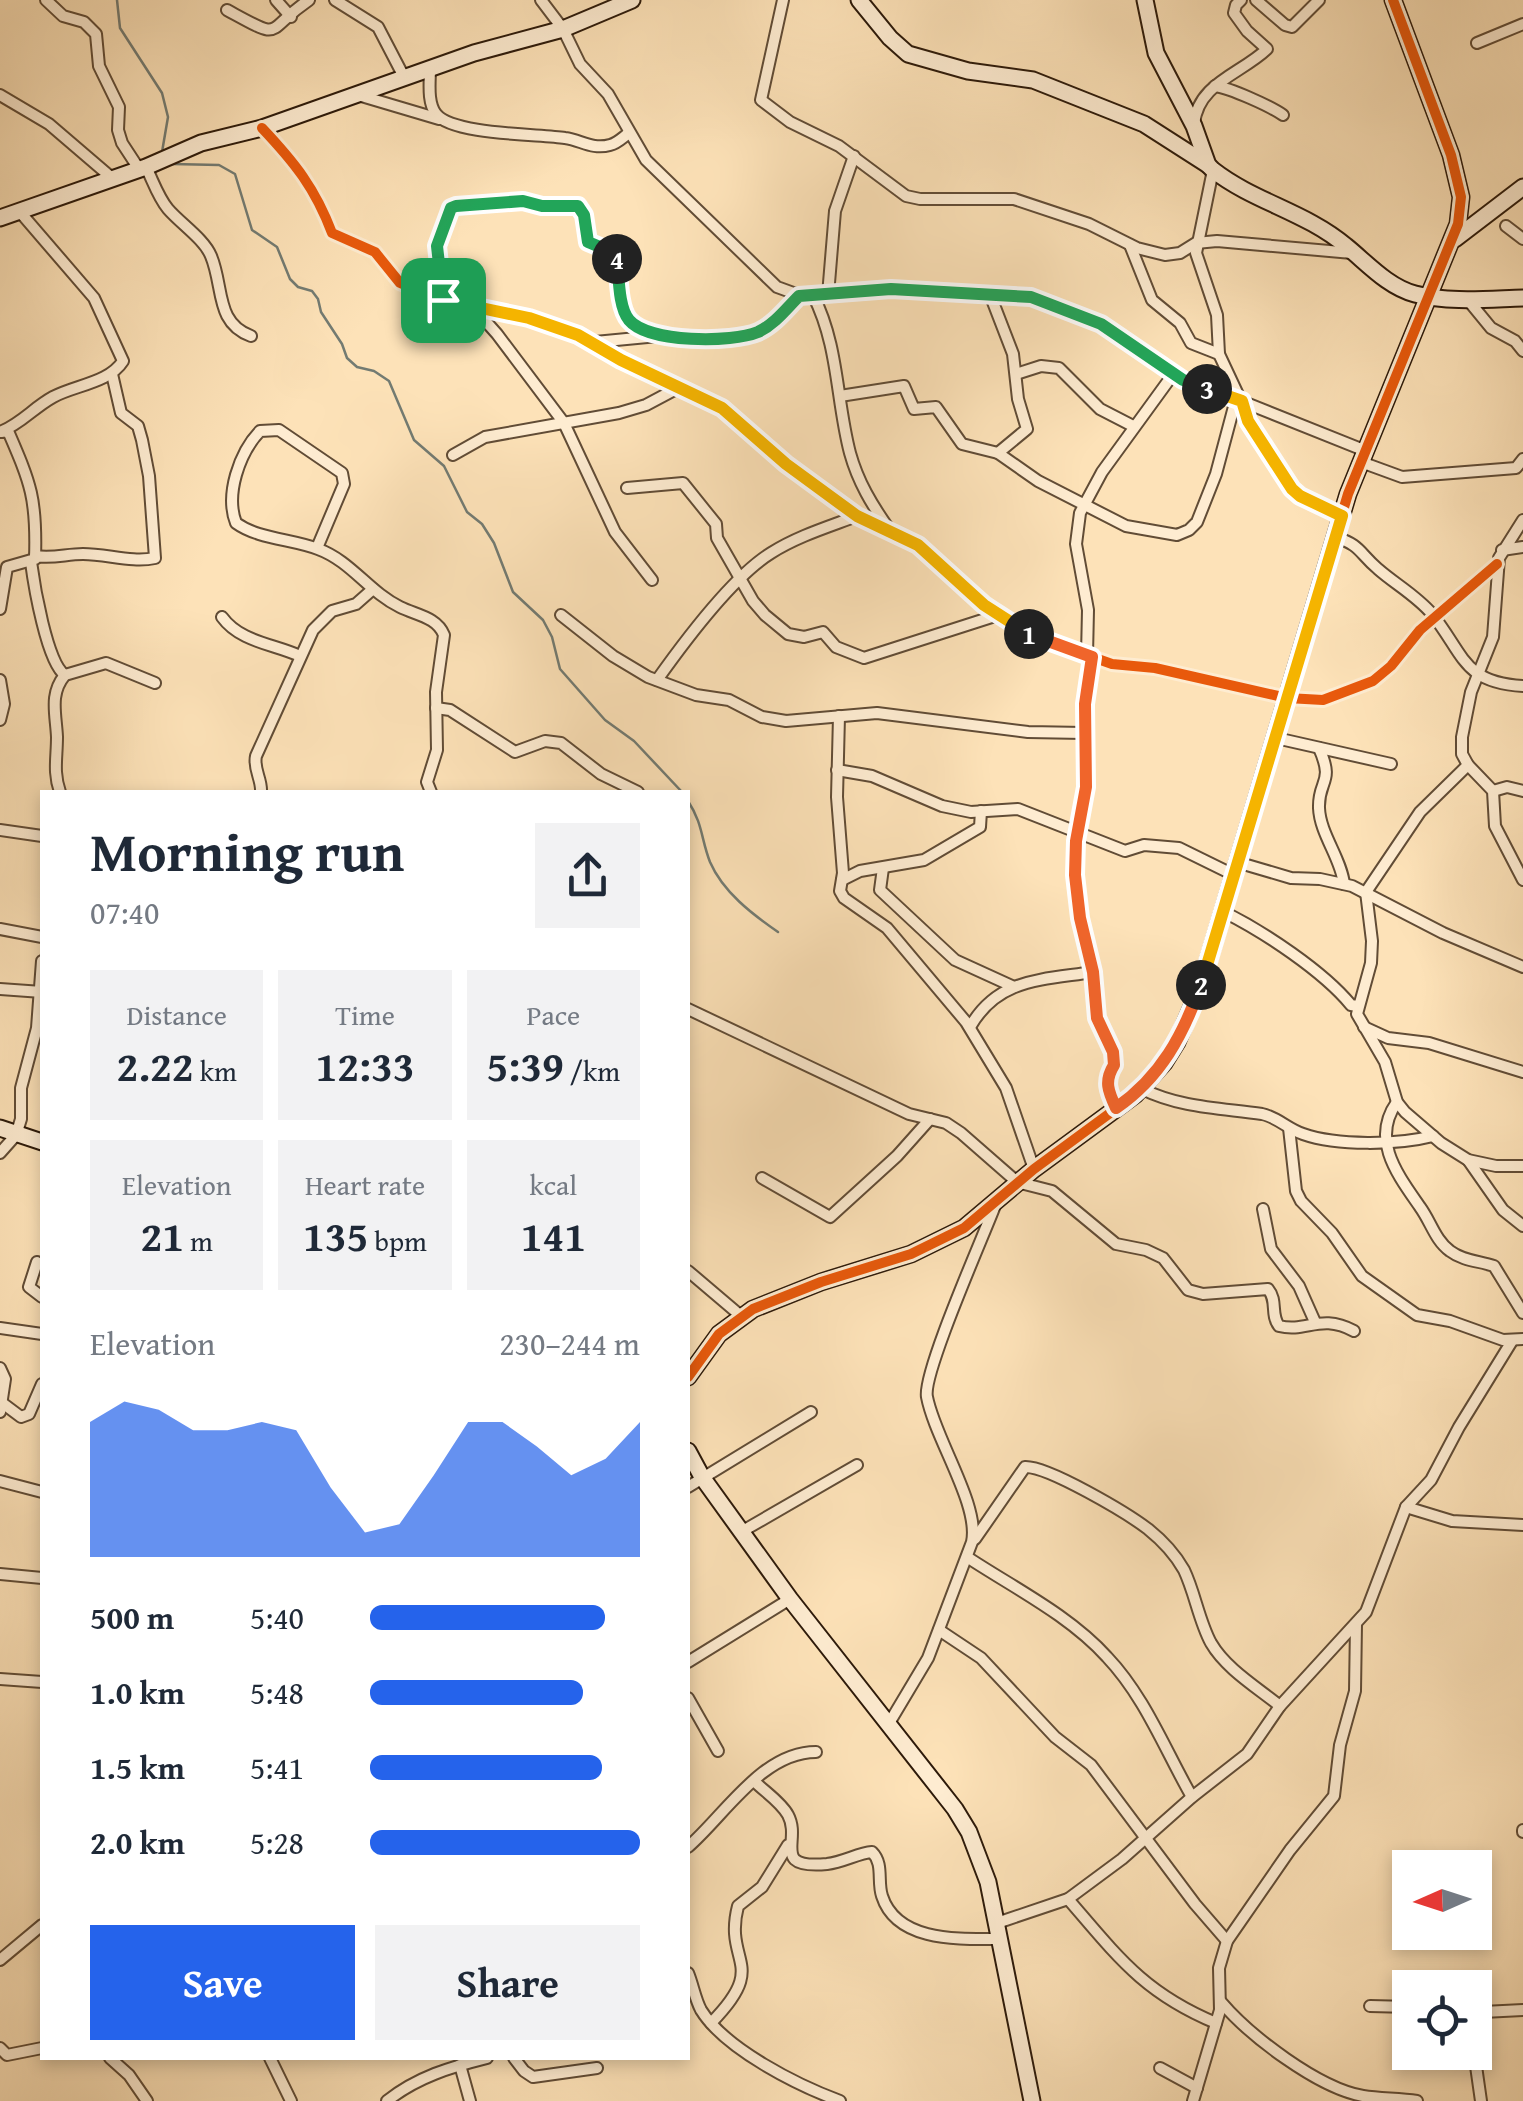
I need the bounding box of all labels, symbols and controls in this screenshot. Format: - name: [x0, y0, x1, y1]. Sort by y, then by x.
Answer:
- pin: 4: [592, 234, 642, 284]
- text: 4: [610, 238, 624, 279]
- pin: [401, 258, 486, 343]
- icon: arrive: [416, 273, 471, 328]
- pin: 3: [1182, 364, 1232, 414]
- text: 3: [1200, 368, 1214, 409]
- pin: 1: [1004, 609, 1054, 659]
- text: 1: [1022, 613, 1036, 654]
- text: Morning run: [90, 811, 404, 891]
- button: share: [535, 823, 640, 928]
- text: 07:40: [90, 889, 159, 936]
- pin: 2: [1176, 960, 1226, 1010]
- text: 2: [1194, 964, 1208, 1005]
- text: Distance: [126, 994, 227, 1035]
- text: Time: [335, 994, 395, 1035]
- text: Pace: [526, 994, 580, 1035]
- text: 2.22: [116, 1035, 194, 1096]
- text: 12:33: [316, 1035, 414, 1096]
- text: 5:39: [487, 1035, 564, 1096]
- text: km: [194, 1050, 237, 1091]
- text: /km: [564, 1050, 620, 1091]
- text: Elevation: [122, 1164, 231, 1205]
- text: Heart rate: [305, 1164, 425, 1205]
- text: kcal: [529, 1164, 577, 1205]
- text: 21: [140, 1205, 184, 1266]
- text: 135: [303, 1205, 368, 1266]
- text: 141: [521, 1205, 586, 1266]
- text: m: [184, 1220, 213, 1261]
- text: bpm: [368, 1220, 427, 1261]
- text: Elevation: [90, 1320, 215, 1367]
- text: 230–244 m: [499, 1320, 640, 1367]
- text: 500 m: [90, 1594, 174, 1641]
- text: 5:40: [250, 1594, 304, 1641]
- text: 1.0 km: [90, 1669, 185, 1716]
- text: 5:48: [250, 1669, 304, 1716]
- text: 1.5 km: [90, 1744, 185, 1791]
- text: 5:41: [250, 1744, 304, 1791]
- text: 2.0 km: [90, 1819, 185, 1866]
- text: 5:28: [250, 1819, 304, 1866]
- north arrow: [1392, 1850, 1492, 1950]
- map controls: [1392, 1850, 1492, 2070]
- button: Save: [90, 1925, 355, 2040]
- button: Share: [375, 1925, 640, 2040]
- button: locate: [1392, 1970, 1492, 2070]

